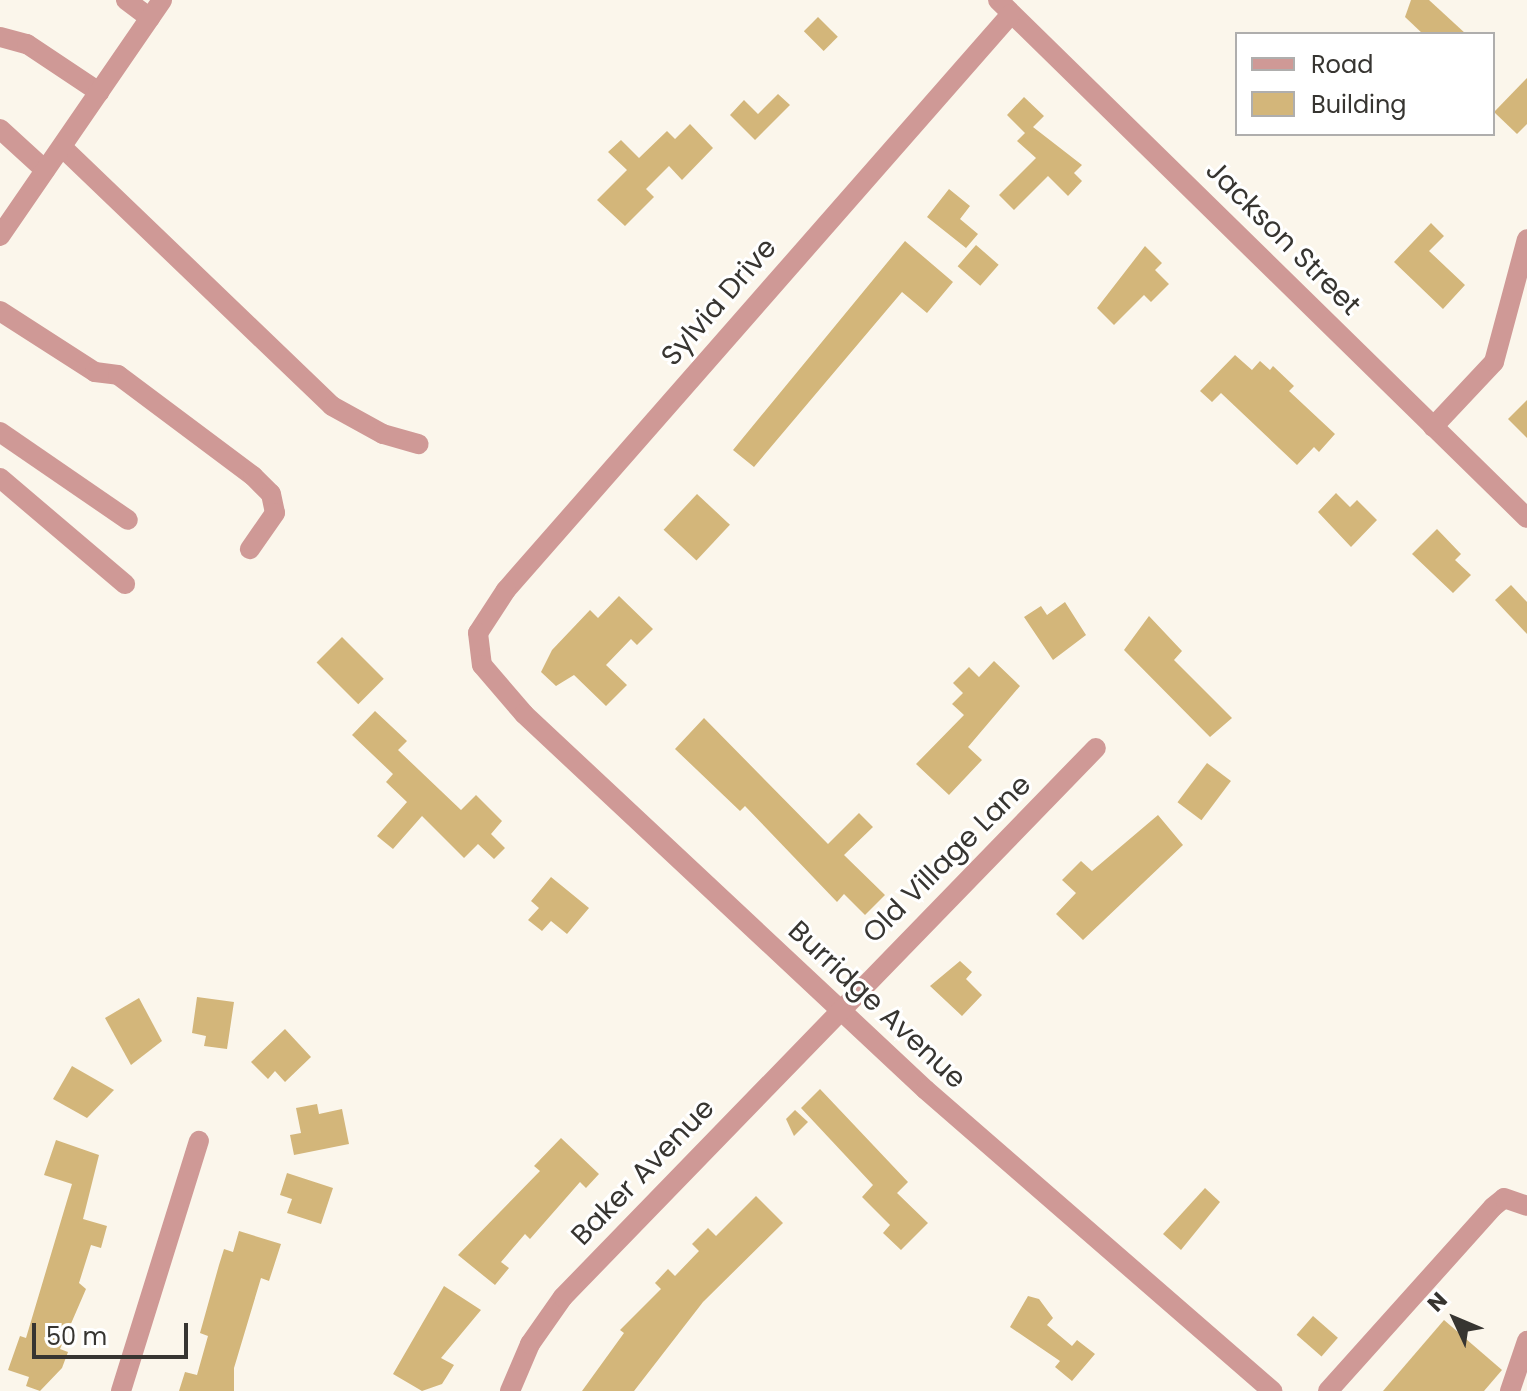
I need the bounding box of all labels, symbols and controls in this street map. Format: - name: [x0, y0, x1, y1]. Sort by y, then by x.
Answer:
- legend: [1235, 32, 1495, 136]
- text: Road: [1311, 48, 1373, 81]
- text: Building: [1311, 88, 1407, 121]
- street label: Jackson Street: [1199, 154, 1367, 322]
- street label: Sylvia Drive: [654, 231, 784, 373]
- street label: Old Village Lane: [856, 768, 1038, 950]
- street label: Burridge Avenue: [781, 914, 973, 1096]
- street label: Baker Avenue: [565, 1092, 721, 1252]
- north arrow: [1415, 1279, 1495, 1359]
- text: N: [1420, 1285, 1454, 1319]
- scale bar: [36, 1307, 192, 1357]
- text: 50 m: [46, 1320, 107, 1353]

